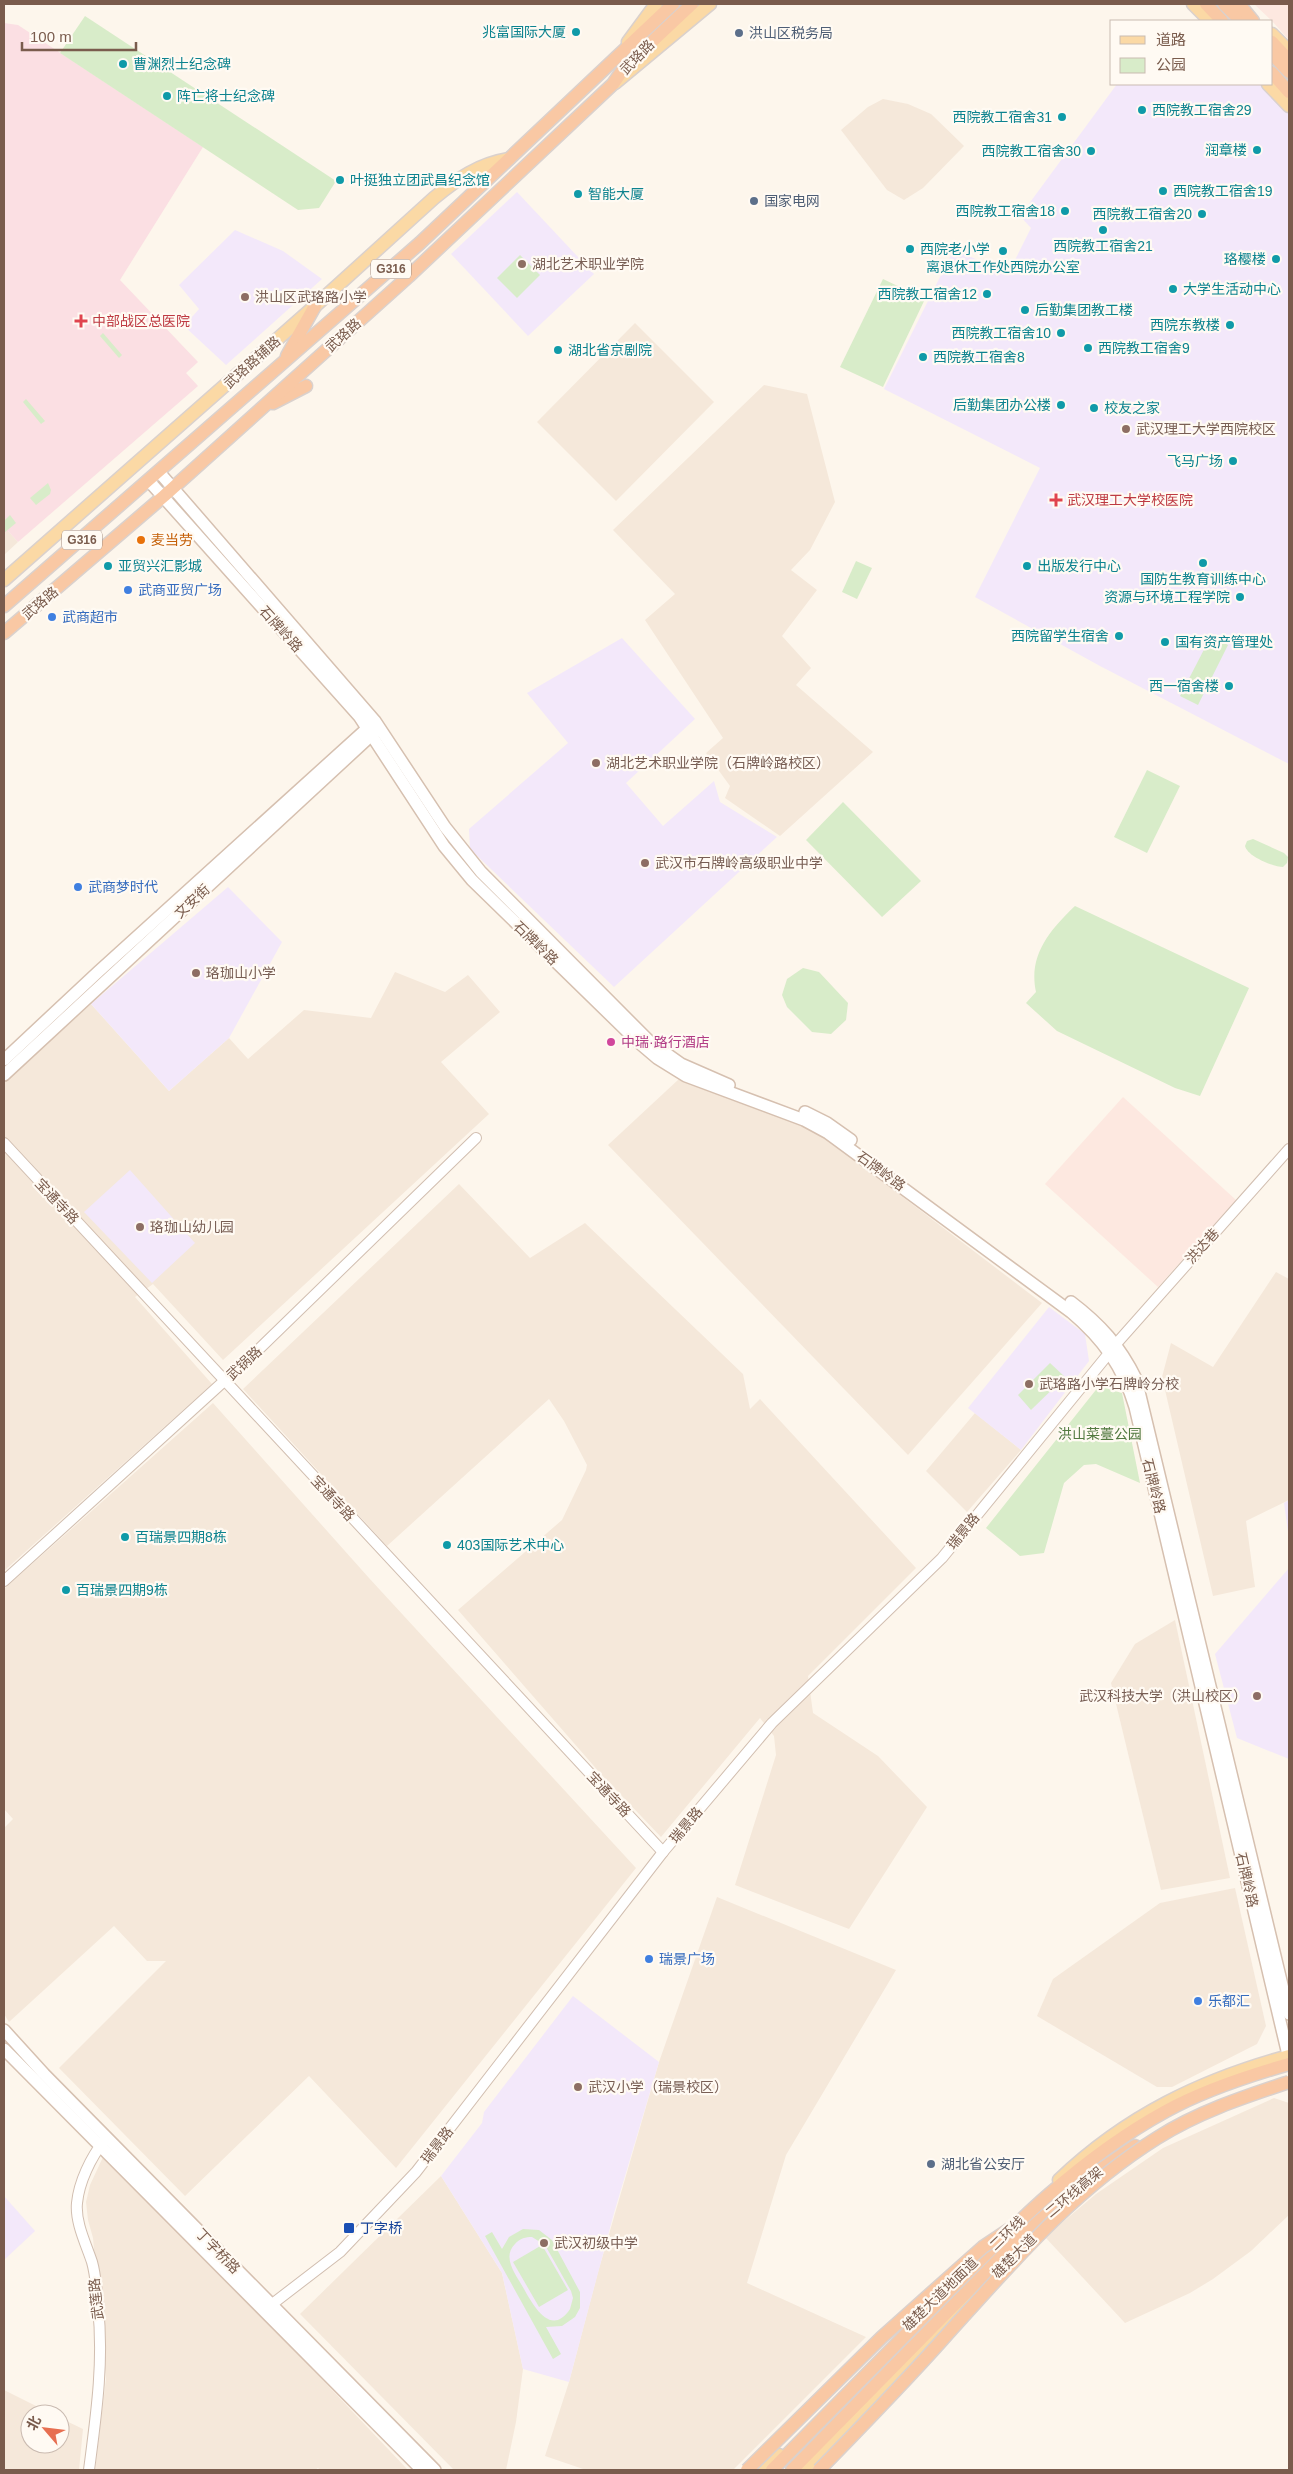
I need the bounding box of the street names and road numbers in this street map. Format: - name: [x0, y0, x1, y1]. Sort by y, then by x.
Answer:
- street label: 武珞路: [617, 36, 657, 78]
- road number: G316: [371, 260, 411, 278]
- street label: 武珞路: [322, 315, 364, 355]
- street label: 武珞路辅路: [221, 333, 283, 391]
- road number: G316: [62, 530, 102, 550]
- street label: 武珞路: [19, 583, 61, 623]
- street label: 石牌岭路: [256, 603, 306, 655]
- street label: 文安街: [171, 881, 213, 921]
- street label: 石牌岭路: [510, 918, 562, 968]
- street label: 石牌岭路: [854, 1148, 908, 1194]
- street label: 宝通寺路: [32, 1175, 82, 1227]
- street label: 洪达巷: [1182, 1225, 1222, 1267]
- street label: 武锅路: [223, 1343, 265, 1383]
- street label: 石牌岭路: [1139, 1457, 1169, 1515]
- street label: 宝通寺路: [308, 1472, 358, 1524]
- street label: 瑞景路: [944, 1510, 982, 1552]
- street label: 宝通寺路: [584, 1768, 634, 1820]
- street label: 瑞景路: [666, 1804, 706, 1846]
- street label: 石牌岭路: [1233, 1851, 1261, 1909]
- street label: 瑞景路: [418, 2124, 456, 2166]
- street label: 二环线高架: [1042, 2163, 1106, 2221]
- street label: 二环线: [986, 2213, 1028, 2253]
- street label: 丁字桥路: [193, 2225, 243, 2277]
- street label: 雄楚大道: [989, 2231, 1039, 2281]
- street label: 雄楚大道地面道: [899, 2254, 981, 2334]
- street label: 武莲路: [86, 2277, 106, 2321]

